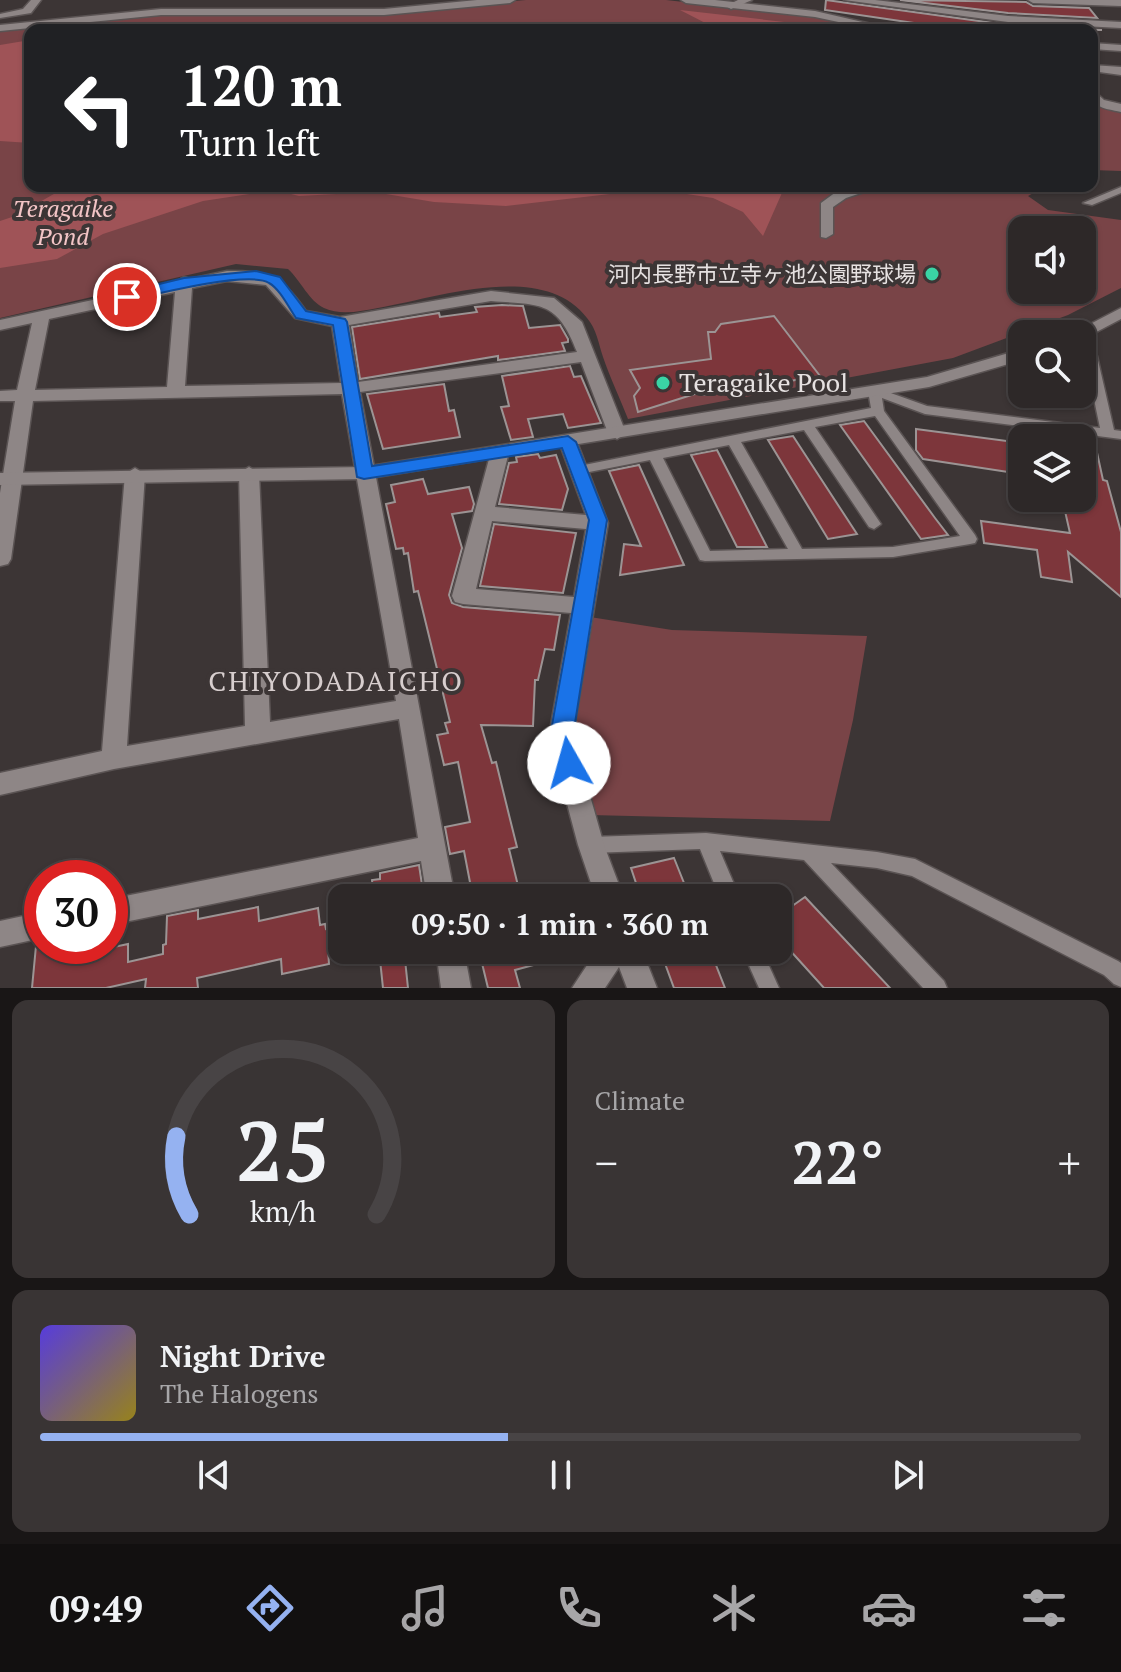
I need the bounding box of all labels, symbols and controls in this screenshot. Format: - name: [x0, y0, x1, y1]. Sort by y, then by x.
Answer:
- text: 120 m: [180, 48, 342, 122]
- icon: left: [48, 56, 152, 160]
- text: Turn left: [180, 119, 320, 166]
- water label: Teragaike Pond: [13, 192, 113, 252]
- map controls: [1008, 216, 1096, 512]
- button: sound: [1008, 216, 1096, 304]
- place label: 河内長野市立寺ヶ池公園野球場: [608, 259, 916, 288]
- pin: [93, 263, 161, 331]
- marker: 河内長野市立寺ヶ池公園野球場: [923, 265, 941, 283]
- icon: arrive: [105, 275, 149, 319]
- button: search: [1008, 320, 1096, 408]
- place label: Teragaike Pool: [679, 365, 848, 399]
- marker: Teragaike Pool: [654, 374, 672, 392]
- button: layers: [1008, 424, 1096, 512]
- district label: CHIYODADAICHO: [208, 662, 464, 699]
- position arrow: [527, 721, 611, 805]
- speed limit sign: 30: [24, 860, 128, 964]
- text: 09:50 · 1 min · 360 m: [412, 904, 708, 944]
- text: Climate: [595, 1083, 685, 1117]
- text: 25: [236, 1095, 330, 1205]
- text: 22°: [791, 1122, 884, 1201]
- text: −: [595, 1133, 618, 1192]
- text: +: [1058, 1133, 1081, 1192]
- text: km/h: [250, 1192, 316, 1230]
- text: Night Drive: [160, 1336, 326, 1376]
- text: The Halogens: [160, 1376, 318, 1410]
- icon: previous: [192, 1453, 236, 1497]
- icon: pause: [539, 1453, 583, 1497]
- icon: next: [886, 1453, 930, 1497]
- icon: directions: [242, 1580, 298, 1636]
- icon: music: [397, 1580, 453, 1636]
- icon: phone: [551, 1580, 607, 1636]
- icon: climate: [706, 1580, 762, 1636]
- icon: car: [861, 1580, 917, 1636]
- icon: filters: [1016, 1580, 1072, 1636]
- text: 09:49: [49, 1585, 143, 1632]

